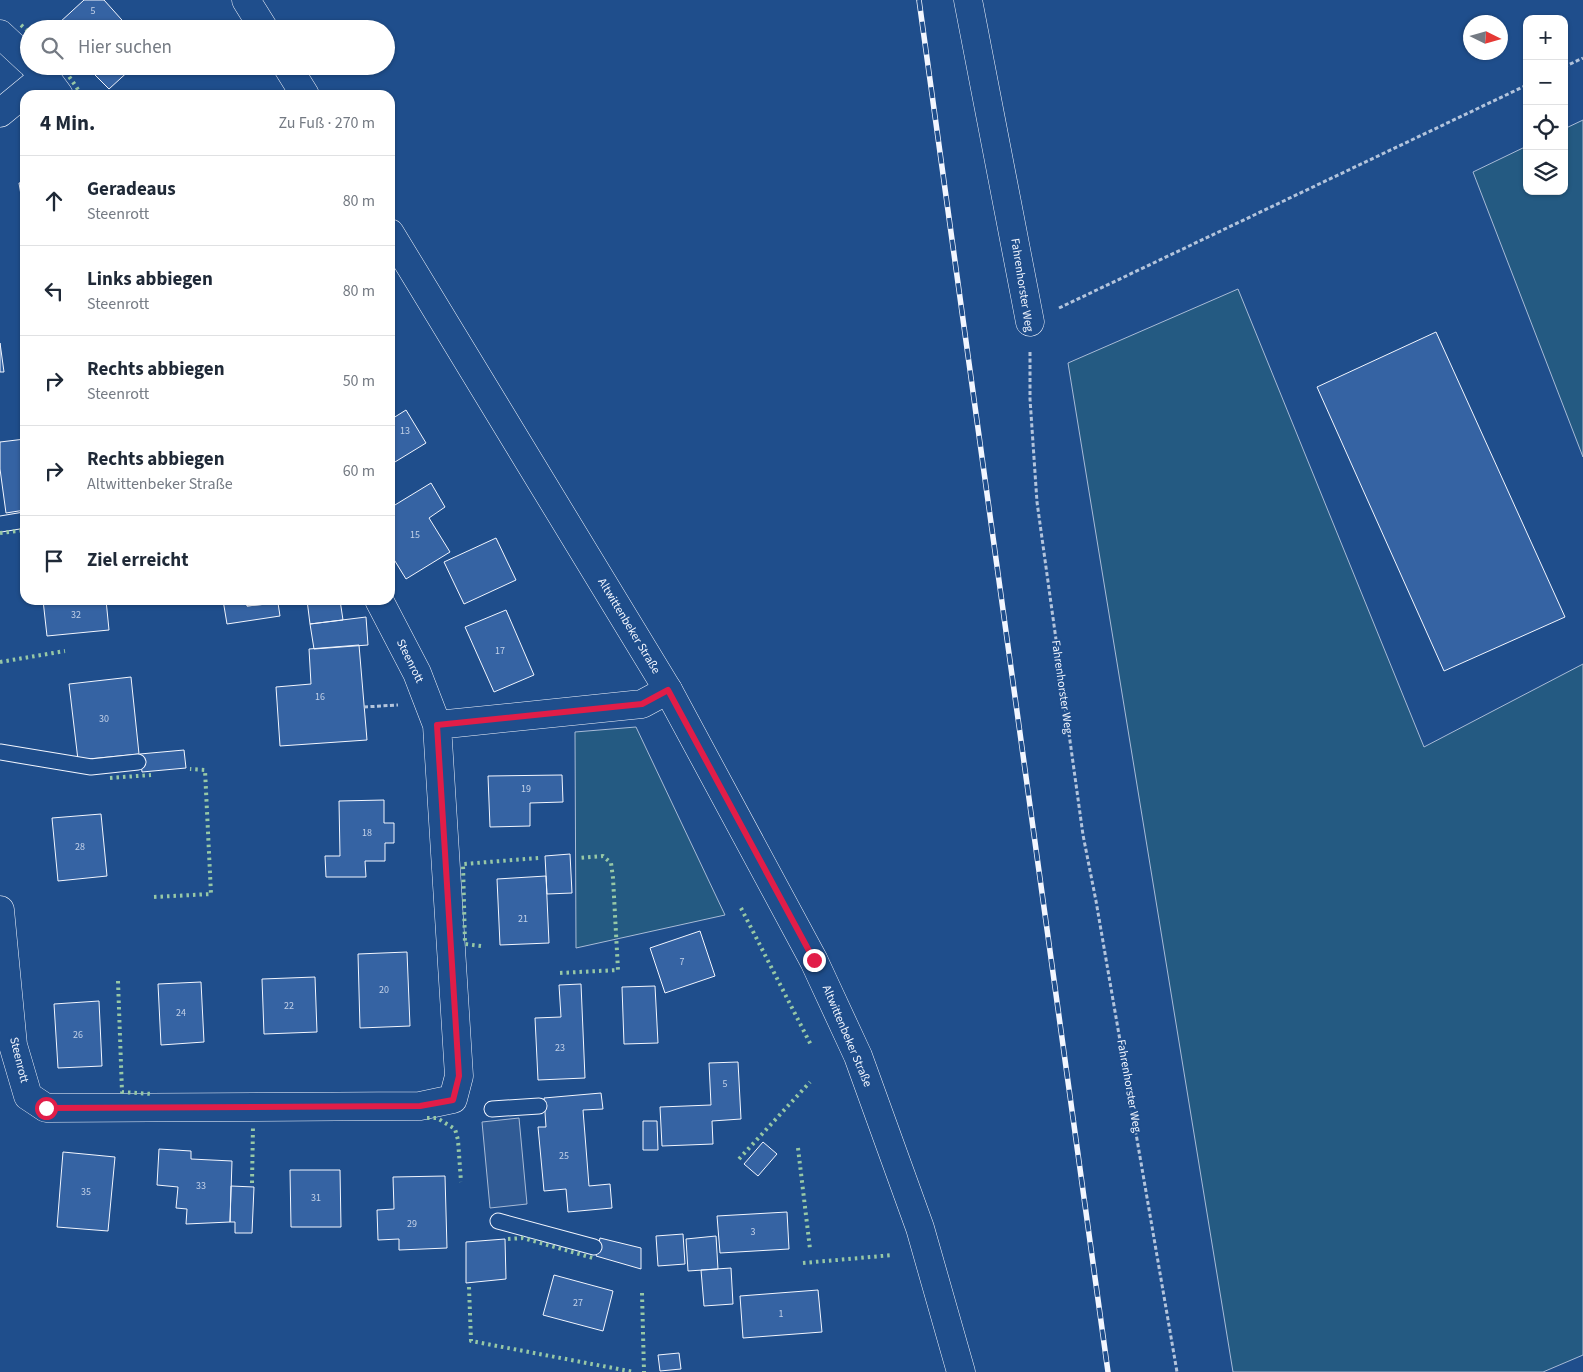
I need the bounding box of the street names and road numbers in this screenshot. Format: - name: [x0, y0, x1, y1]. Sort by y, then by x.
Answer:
- street label: Fahrenhorster Weg: [1006, 237, 1038, 333]
- street label: Altwittenbeker Straße: [594, 575, 664, 677]
- street label: Steenrott: [392, 636, 428, 686]
- street label: Fahrenhorster Weg: [1047, 639, 1077, 735]
- street label: Altwittenbeker Straße: [818, 982, 876, 1090]
- street label: Steenrott: [5, 1035, 33, 1085]
- street label: Fahrenhorster Weg: [1112, 1038, 1146, 1134]

